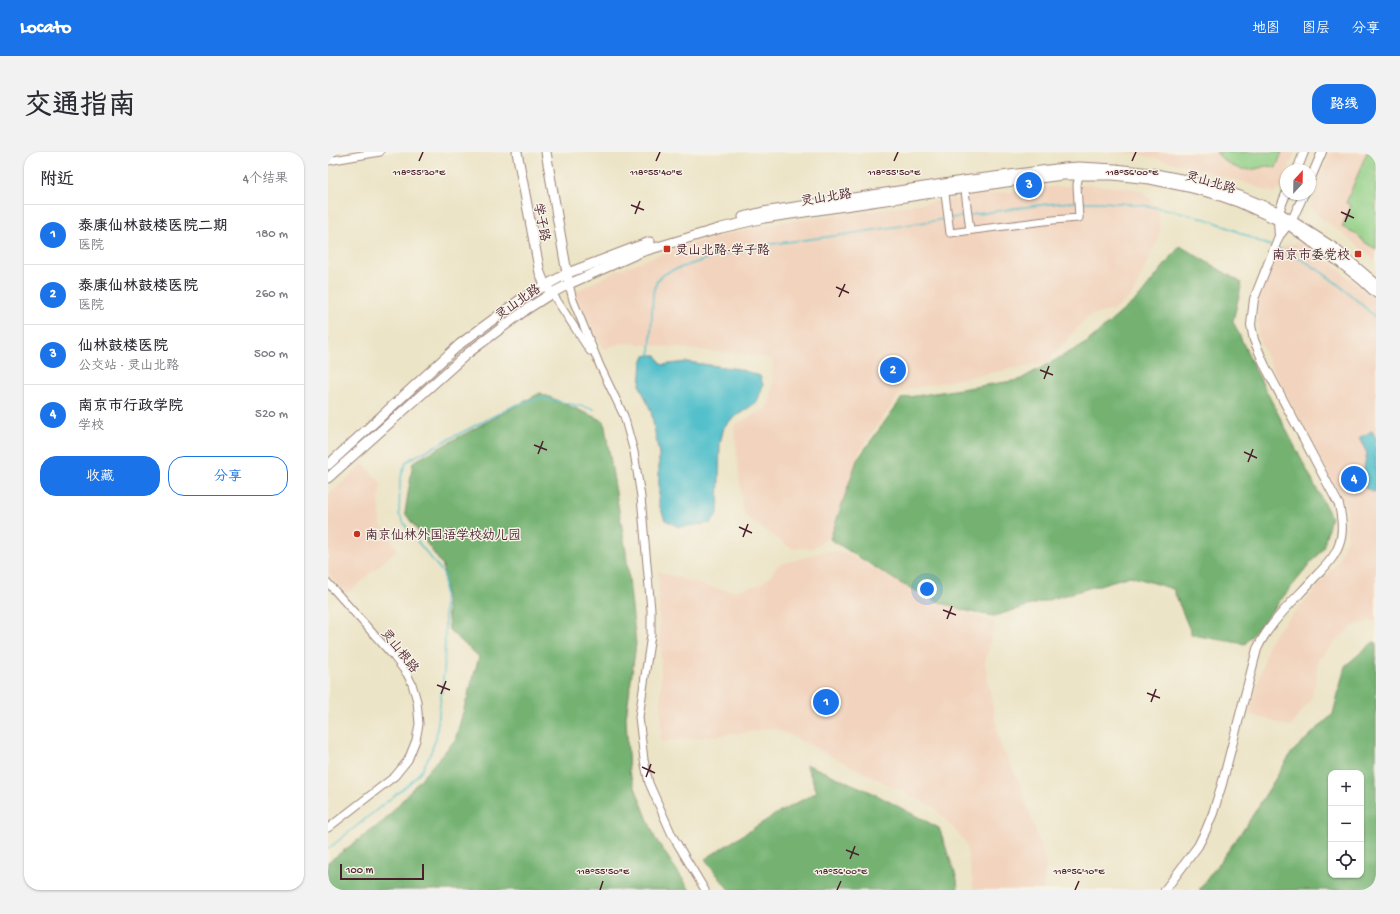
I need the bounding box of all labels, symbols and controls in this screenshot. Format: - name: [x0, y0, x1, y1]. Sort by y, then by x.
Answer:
- text: Locato: [20, 17, 71, 40]
- text: 地图: [1252, 21, 1280, 38]
- text: 图层: [1302, 21, 1330, 38]
- text: 分享: [1352, 21, 1380, 38]
- button: 路线: [1312, 84, 1376, 124]
- text: 交通指南: [24, 91, 136, 124]
- north arrow: [1280, 164, 1316, 200]
- text: 118°55'30"E: [392, 167, 446, 179]
- text: 118°55'40"E: [629, 167, 683, 179]
- text: 118°55'50"E: [867, 167, 921, 179]
- text: 118°56'00"E: [1105, 167, 1159, 179]
- street label: 灵山北路: [1183, 168, 1238, 198]
- pin: 3: [1016, 170, 1042, 200]
- text: 附近: [40, 171, 74, 191]
- text: 4个结果: [243, 172, 288, 187]
- street label: 灵山北路: [799, 186, 853, 210]
- street label: 学子路: [529, 202, 554, 243]
- text: 泰康仙林鼓楼医院二期: [78, 218, 228, 236]
- text: 1: [50, 227, 56, 242]
- text: 180 m: [256, 227, 288, 242]
- text: 医院: [78, 239, 104, 254]
- place label: 灵山北路·学子路: [675, 242, 770, 259]
- marker: 灵山北路·学子路: [662, 244, 672, 254]
- place label: 南京市委党校: [1272, 248, 1350, 264]
- marker: 南京市委党校: [1353, 249, 1363, 259]
- text: 泰康仙林鼓楼医院: [78, 278, 198, 296]
- street label: 灵山北路: [492, 281, 544, 324]
- text: 2: [50, 287, 56, 302]
- text: 260 m: [255, 287, 288, 302]
- text: 医院: [78, 299, 104, 314]
- text: 仙林鼓楼医院: [78, 338, 168, 356]
- text: 3: [50, 347, 56, 362]
- text: 500 m: [254, 347, 288, 362]
- pin: 2: [880, 355, 906, 385]
- text: 公交站 · 灵山北路: [78, 359, 179, 374]
- text: 南京市行政学院: [78, 398, 183, 416]
- text: 4: [50, 407, 56, 422]
- text: 520 m: [255, 407, 288, 422]
- text: 学校: [78, 419, 104, 434]
- button: 收藏: [40, 456, 160, 496]
- button: 分享: [168, 456, 288, 496]
- pin: 4: [1341, 464, 1367, 494]
- place label: 南京仙林外国语学校幼儿园: [365, 527, 521, 544]
- marker: 南京仙林外国语学校幼儿园: [352, 529, 362, 539]
- your location: [917, 579, 937, 599]
- street label: 灵山根路: [377, 626, 422, 677]
- pin: 1: [813, 687, 839, 717]
- map controls: [1328, 770, 1364, 878]
- button: +: [1328, 770, 1364, 806]
- button: −: [1328, 806, 1364, 842]
- button: locate: [1328, 842, 1364, 878]
- scale bar: [340, 862, 424, 881]
- text: 100 m: [346, 865, 373, 877]
- text: 118°55'50"E: [576, 866, 630, 878]
- text: 118°56'00"E: [814, 866, 868, 878]
- text: 118°56'10"E: [1052, 866, 1105, 878]

